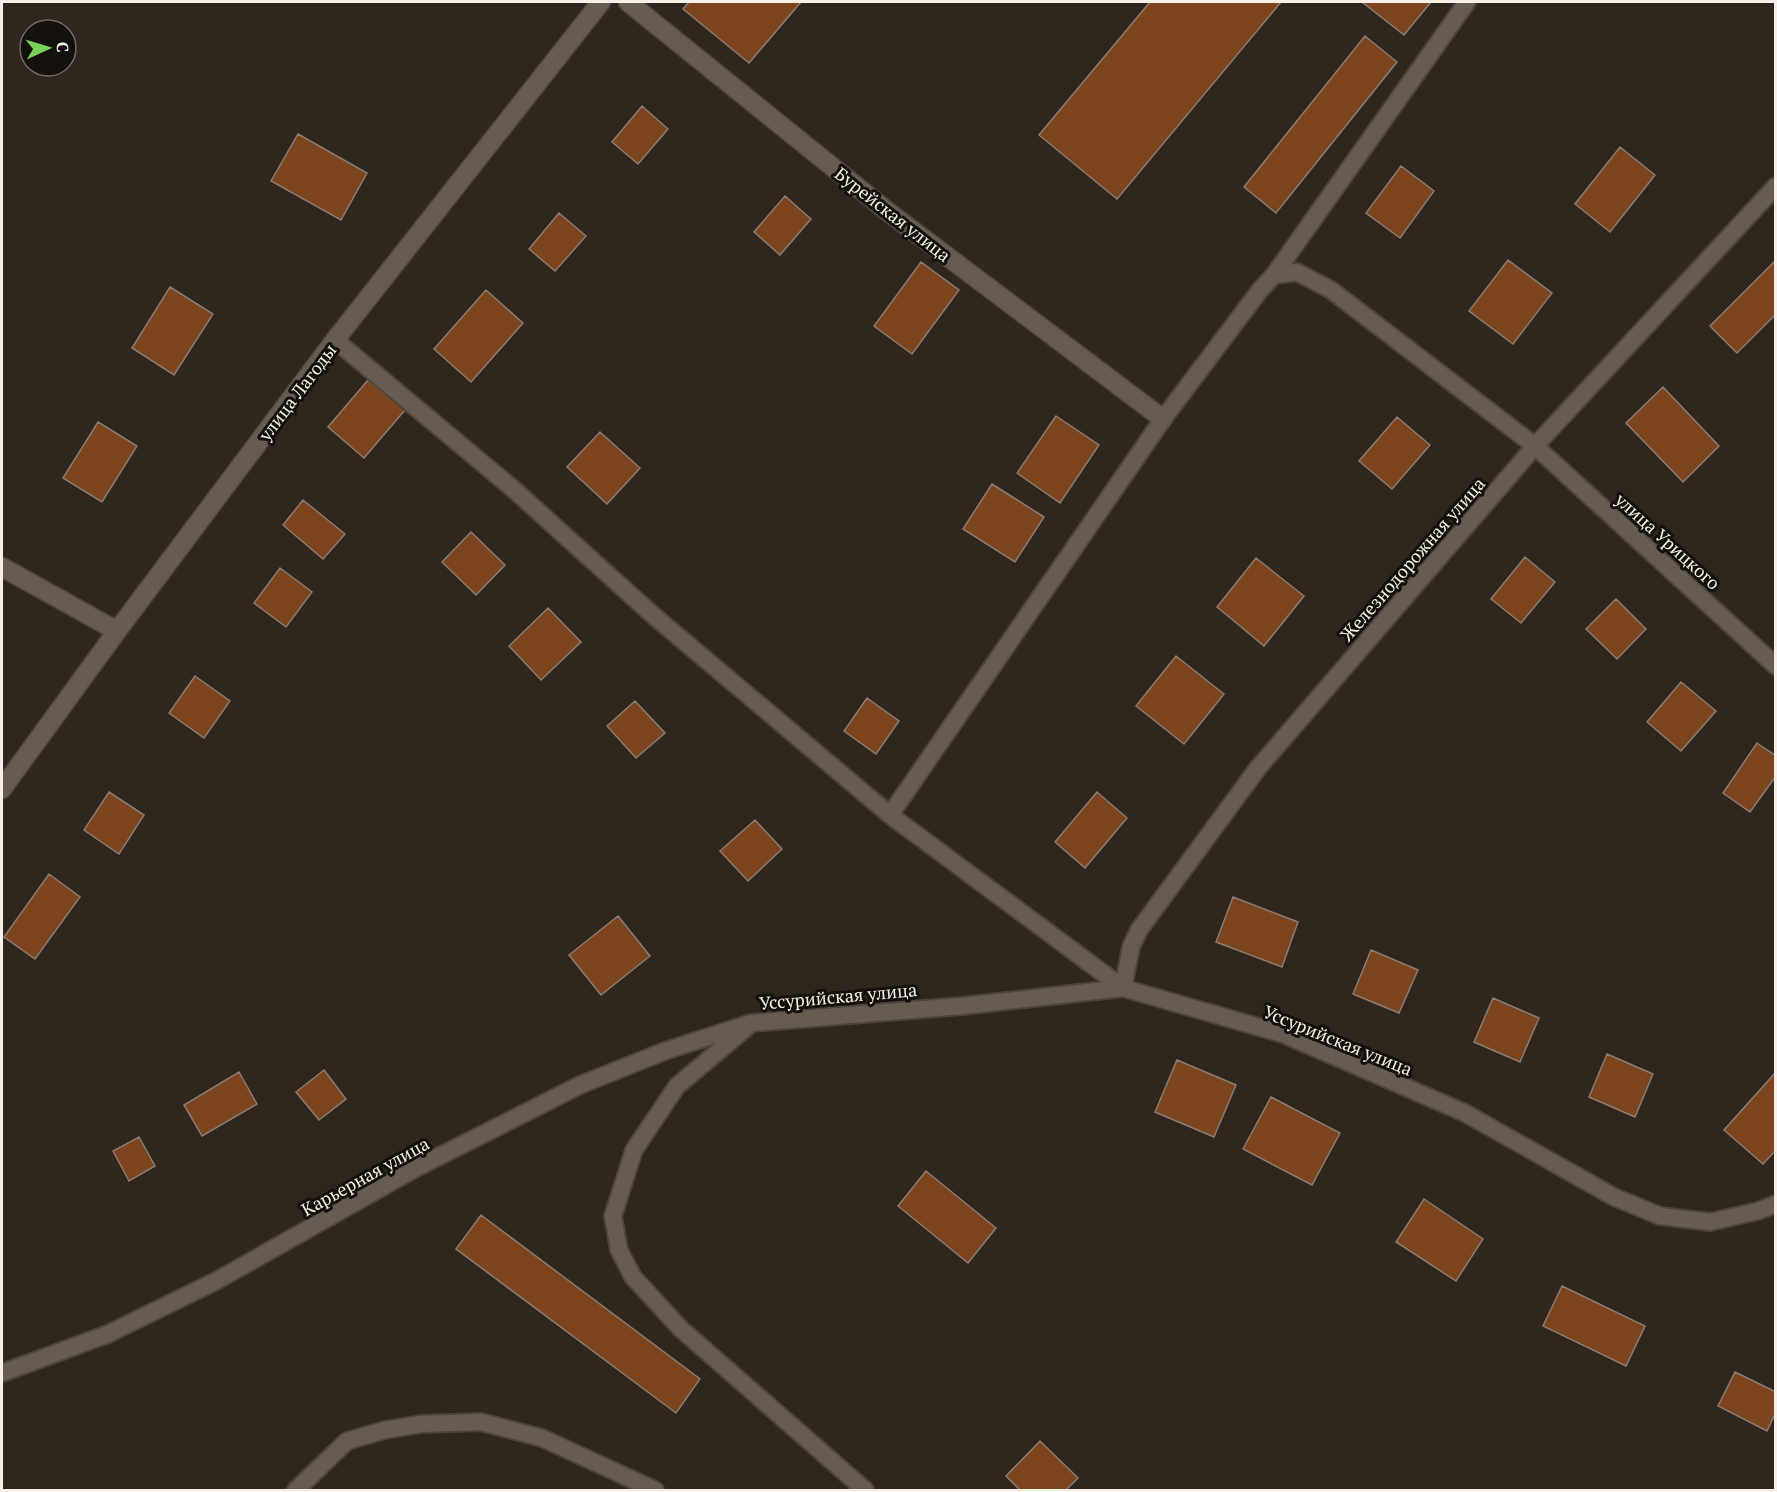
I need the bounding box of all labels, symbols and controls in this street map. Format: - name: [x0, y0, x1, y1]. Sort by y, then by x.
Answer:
- north arrow: [18, 18, 78, 78]
- text: С: [52, 41, 74, 53]
- street label: Бурейская улица: [830, 161, 956, 267]
- street label: улица Лагоды: [252, 339, 341, 446]
- street label: Железнодорожная улица: [1334, 472, 1490, 646]
- street label: улица Урицкого: [1610, 487, 1726, 595]
- street label: Уссурийская улица: [758, 977, 918, 1015]
- street label: Уссурийская улица: [1260, 999, 1416, 1081]
- street label: Карьерная улица: [297, 1131, 433, 1221]

